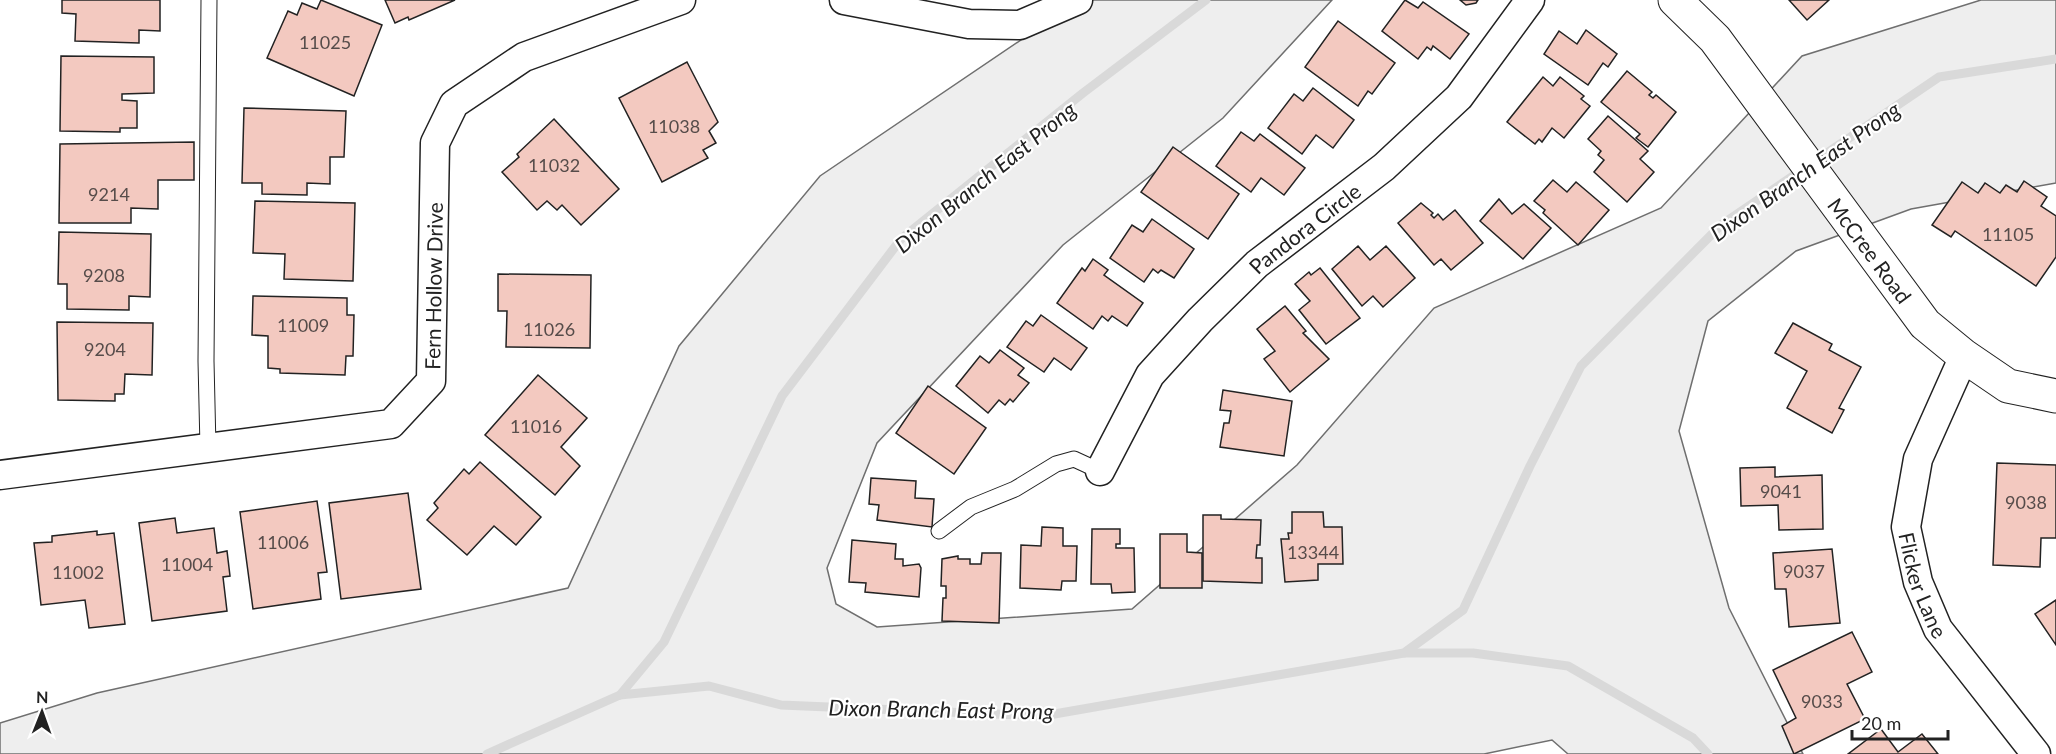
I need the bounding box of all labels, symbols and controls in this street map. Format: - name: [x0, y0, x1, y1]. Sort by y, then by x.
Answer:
- house number: 11025: [299, 31, 351, 53]
- water label: Dixon Branch East Prong: [889, 95, 1081, 258]
- water label: Dixon Branch East Prong: [1705, 95, 1905, 247]
- house number: 11038: [648, 115, 700, 137]
- house number: 11032: [528, 154, 580, 176]
- street label: Pandora Circle: [1243, 177, 1365, 278]
- house number: 9214: [88, 183, 130, 205]
- street label: McCree Road: [1824, 193, 1917, 308]
- street label: Fern Hollow Drive: [419, 202, 447, 370]
- house number: 11105: [1982, 223, 2034, 245]
- house number: 9208: [83, 264, 125, 286]
- house number: 11009: [277, 314, 329, 336]
- house number: 11026: [523, 318, 575, 340]
- house number: 9204: [84, 338, 126, 360]
- house number: 11016: [510, 415, 562, 437]
- house number: 9041: [1760, 480, 1802, 502]
- house number: 9038: [2005, 491, 2047, 513]
- street label: Flicker Lane: [1895, 530, 1952, 643]
- house number: 11006: [257, 531, 309, 553]
- house number: 13344: [1287, 541, 1339, 563]
- house number: 11004: [161, 553, 213, 575]
- house number: 9037: [1783, 560, 1825, 582]
- house number: 11002: [52, 561, 104, 583]
- north arrow: [12, 682, 72, 742]
- text: N: [36, 687, 49, 706]
- house number: 9033: [1801, 690, 1843, 712]
- water label: Dixon Branch East Prong: [828, 694, 1054, 724]
- scale bar: [1852, 703, 1948, 741]
- text: 20 m: [1861, 712, 1901, 734]

